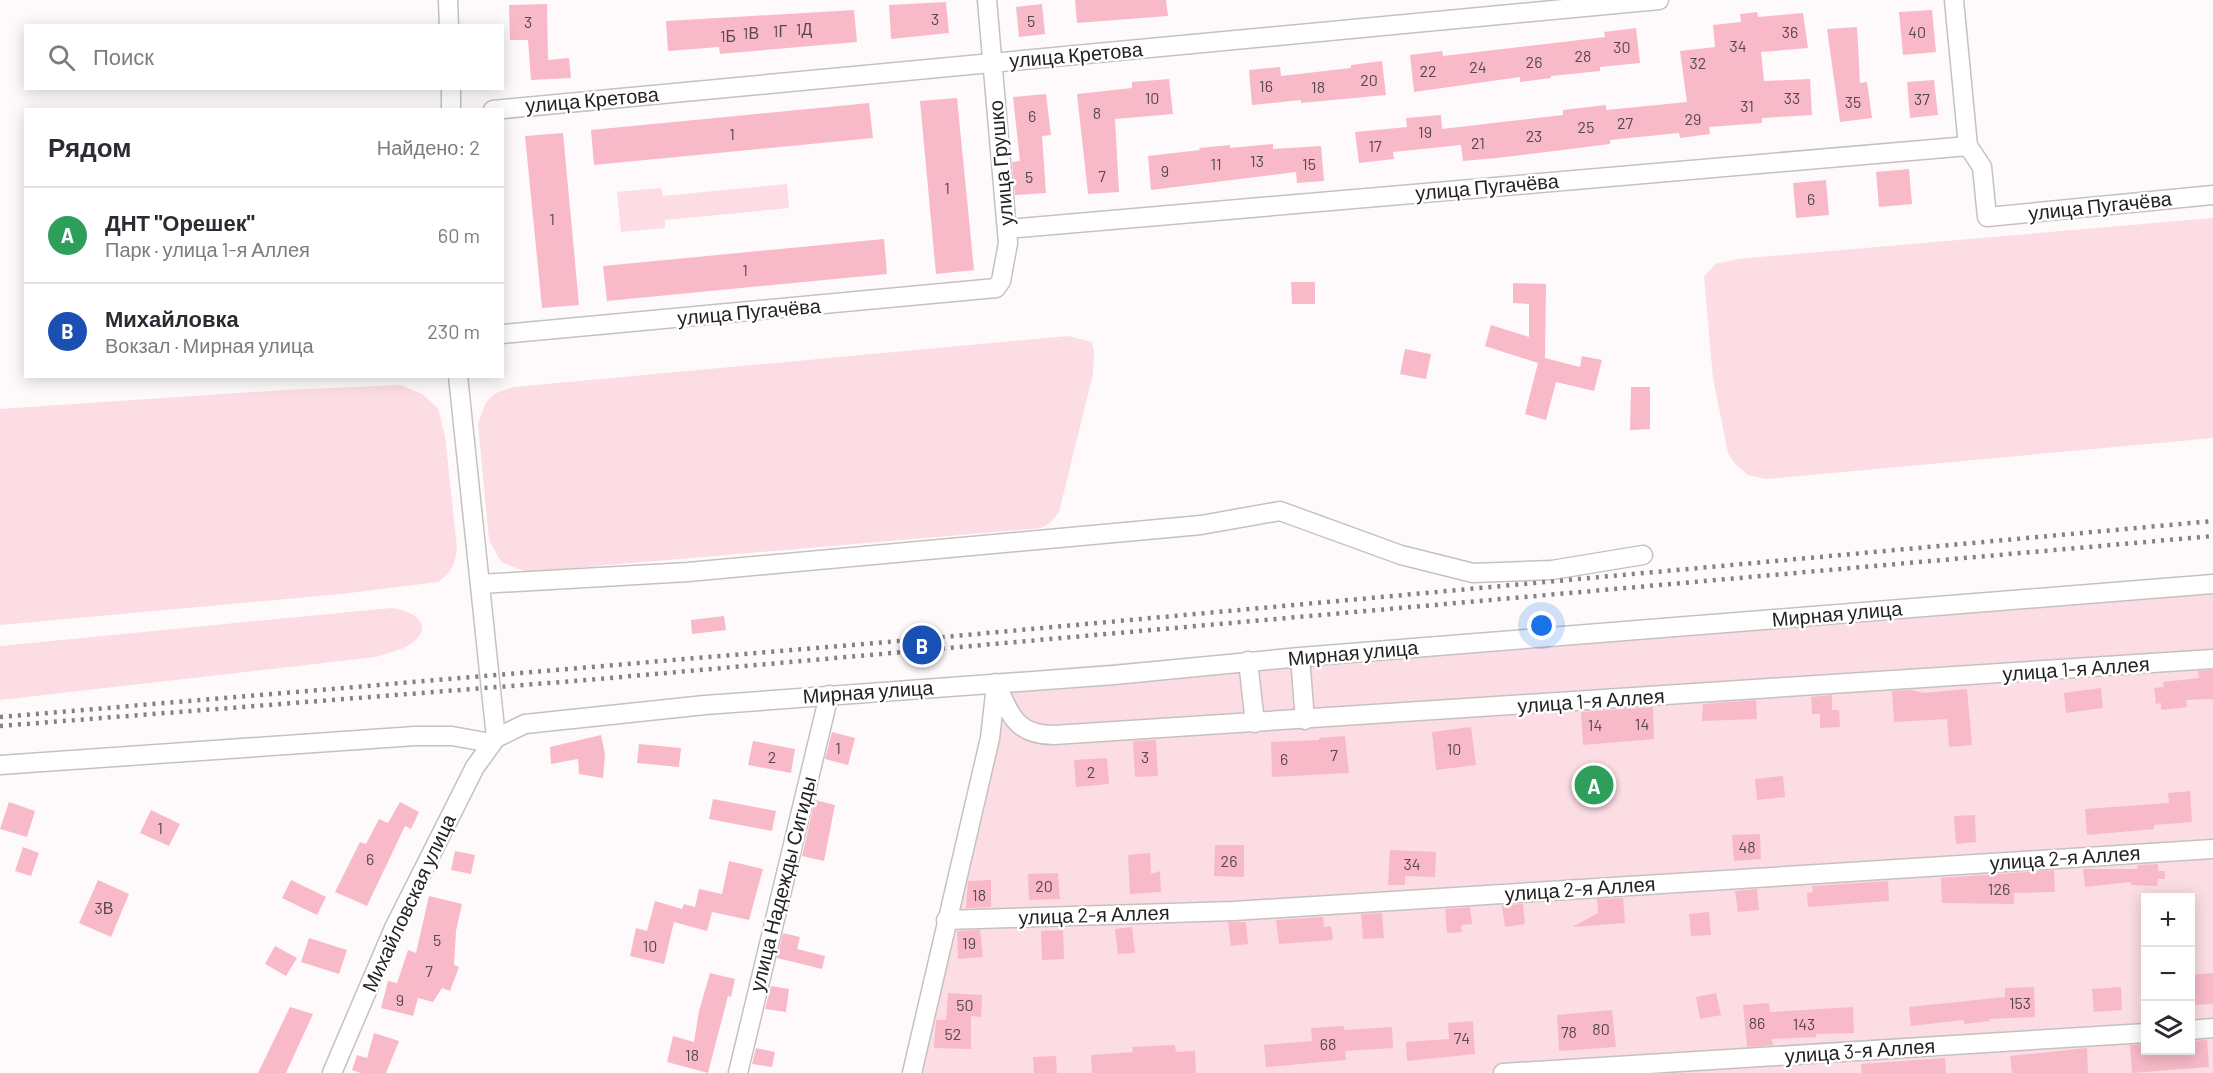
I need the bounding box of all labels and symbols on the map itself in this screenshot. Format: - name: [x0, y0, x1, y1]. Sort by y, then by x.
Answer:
- house number: 3: [931, 9, 939, 28]
- house number: 5: [1027, 11, 1035, 30]
- house number: 3: [524, 12, 532, 31]
- house number: 1Д: [796, 19, 812, 38]
- house number: 1Г: [773, 21, 787, 40]
- house number: 36: [1782, 22, 1798, 41]
- house number: 40: [1908, 22, 1926, 41]
- house number: 1В: [743, 23, 759, 42]
- house number: 1Б: [720, 26, 736, 45]
- street label: улица Кретова: [1008, 36, 1144, 72]
- house number: 34: [1729, 36, 1747, 55]
- house number: 30: [1613, 37, 1631, 56]
- house number: 28: [1575, 46, 1591, 65]
- house number: 26: [1526, 52, 1542, 71]
- house number: 32: [1690, 53, 1706, 72]
- house number: 24: [1469, 57, 1487, 76]
- house number: 22: [1419, 61, 1437, 80]
- house number: 20: [1360, 70, 1378, 89]
- house number: 16: [1259, 76, 1273, 95]
- house number: 18: [1311, 77, 1325, 96]
- street label: улица Кретова: [524, 81, 660, 117]
- house number: 10: [1145, 88, 1159, 107]
- house number: 33: [1784, 88, 1800, 107]
- house number: 37: [1914, 89, 1930, 108]
- house number: 35: [1845, 92, 1861, 111]
- house number: 31: [1740, 96, 1754, 115]
- street label: улица Грушко: [983, 99, 1017, 227]
- house number: 8: [1093, 103, 1101, 122]
- house number: 6: [1028, 106, 1036, 125]
- house number: 29: [1685, 109, 1701, 128]
- house number: 27: [1617, 113, 1633, 132]
- house number: 25: [1578, 117, 1594, 136]
- house number: 19: [1418, 122, 1432, 141]
- house number: 1: [729, 124, 735, 143]
- house number: 23: [1526, 126, 1542, 145]
- house number: 21: [1471, 133, 1485, 152]
- house number: 17: [1368, 136, 1382, 155]
- house number: 13: [1250, 151, 1264, 170]
- house number: 11: [1210, 154, 1222, 173]
- house number: 15: [1302, 154, 1316, 173]
- house number: 9: [1161, 161, 1169, 180]
- house number: 7: [1098, 166, 1106, 185]
- house number: 5: [1025, 167, 1033, 186]
- street label: улица Пугачёва: [1414, 168, 1561, 204]
- house number: 1: [944, 178, 950, 197]
- street label: улица Пугачёва: [2027, 185, 2174, 224]
- house number: 6: [1807, 189, 1815, 208]
- house number: 1: [549, 209, 555, 228]
- house number: 1: [742, 260, 748, 279]
- street label: улица Пугачёва: [676, 293, 823, 329]
- street label: Мирная улица: [1771, 595, 1904, 631]
- your location: [1527, 611, 1556, 640]
- pin: B: [902, 622, 942, 668]
- street label: Мирная улица: [1287, 634, 1420, 670]
- street label: улица 1-я Аллея: [2002, 651, 2150, 685]
- street label: Мирная улица: [802, 674, 935, 708]
- street label: улица 1-я Аллея: [1517, 683, 1665, 717]
- house number: 14: [1635, 714, 1649, 733]
- house number: 14: [1588, 715, 1602, 734]
- house number: 1: [835, 738, 841, 757]
- house number: 10: [1447, 739, 1461, 758]
- house number: 7: [1330, 745, 1338, 764]
- house number: 2: [768, 747, 776, 766]
- house number: 3: [1141, 747, 1149, 766]
- house number: 6: [1280, 749, 1288, 768]
- house number: 2: [1087, 762, 1095, 781]
- pin: A: [1574, 762, 1614, 808]
- street label: улица Надежды Сигиды: [744, 774, 820, 994]
- street label: Михайловская улица: [356, 809, 460, 995]
- house number: 1: [157, 818, 163, 837]
- house number: 48: [1738, 837, 1756, 856]
- street label: улица 2-я Аллея: [1989, 840, 2141, 874]
- house number: 6: [366, 849, 374, 868]
- house number: 26: [1221, 851, 1237, 870]
- house number: 34: [1403, 854, 1421, 873]
- street label: улица 2-я Аллея: [1504, 871, 1656, 905]
- house number: 20: [1035, 876, 1053, 895]
- house number: 126: [1988, 879, 2010, 898]
- house number: 18: [972, 885, 986, 904]
- house number: 3В: [95, 898, 113, 917]
- street label: улица 2-я Аллея: [1018, 899, 1170, 929]
- house number: 5: [433, 930, 441, 949]
- house number: 19: [962, 933, 976, 952]
- house number: 10: [643, 936, 657, 955]
- house number: 7: [425, 961, 433, 980]
- house number: 9: [396, 990, 404, 1009]
- house number: 153: [2009, 993, 2031, 1012]
- house number: 50: [956, 995, 974, 1014]
- house number: 86: [1749, 1013, 1765, 1032]
- house number: 143: [1793, 1014, 1815, 1033]
- house number: 80: [1592, 1019, 1610, 1038]
- house number: 78: [1561, 1022, 1577, 1041]
- house number: 52: [945, 1024, 961, 1043]
- house number: 74: [1454, 1028, 1470, 1047]
- street label: улица 3-я Аллея: [1784, 1033, 1936, 1067]
- house number: 68: [1320, 1034, 1336, 1053]
- house number: 18: [685, 1045, 699, 1064]

